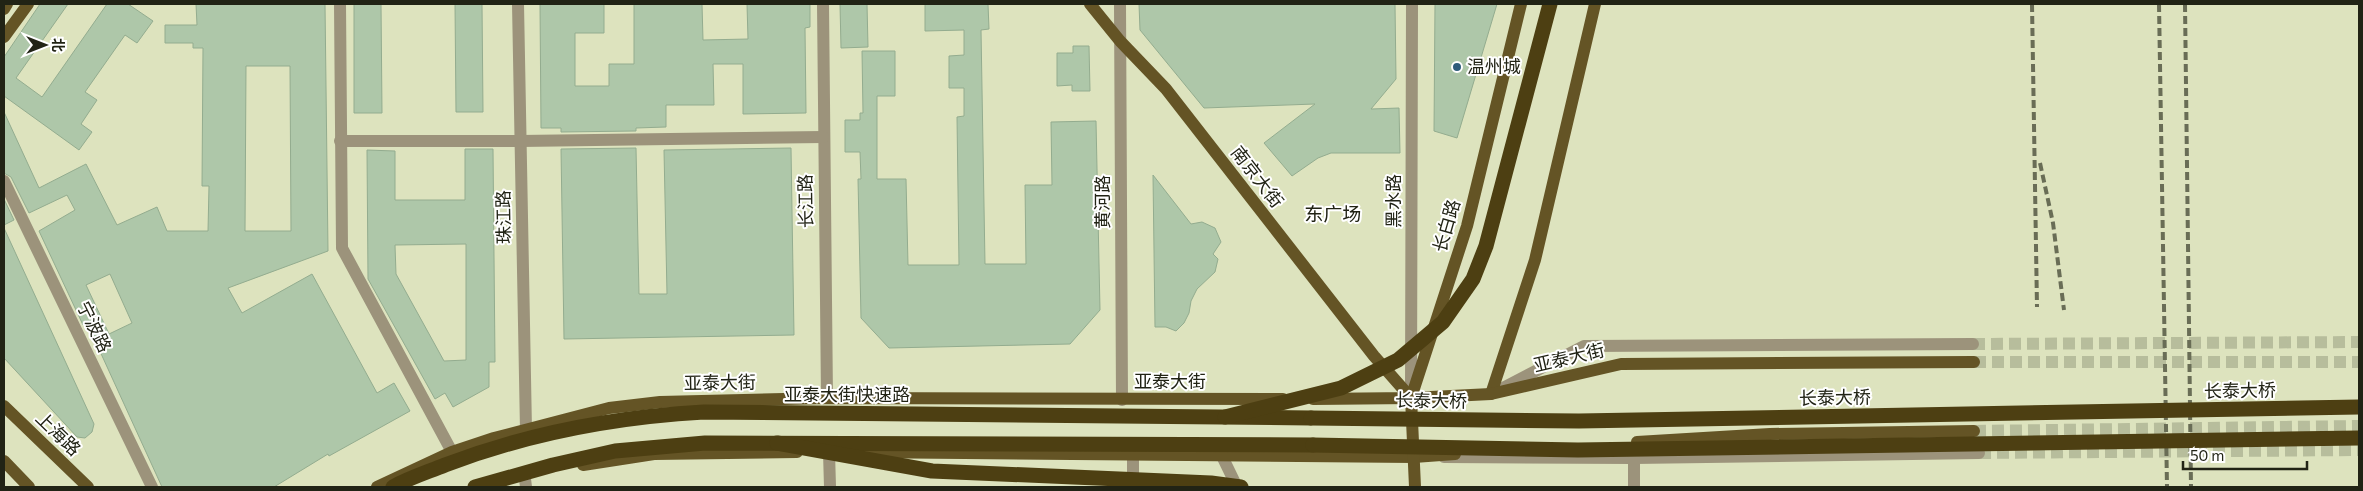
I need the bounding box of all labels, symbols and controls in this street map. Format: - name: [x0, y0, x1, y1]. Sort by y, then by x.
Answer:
- north arrow: [20, 20, 70, 70]
- text: 北: [50, 38, 67, 52]
- place label: 温州城: [1467, 55, 1521, 77]
- marker: 温州城: [1451, 61, 1463, 73]
- street label: 南京大街: [1227, 141, 1289, 212]
- street label: 长江路: [794, 174, 816, 228]
- street label: 黑水路: [1382, 174, 1404, 228]
- street label: 黄河路: [1091, 175, 1113, 229]
- street label: 珠江路: [492, 190, 514, 244]
- street label: 长白路: [1428, 197, 1464, 255]
- district label: 东广场: [1304, 202, 1362, 225]
- street label: 宁波路: [73, 297, 117, 356]
- street label: 亚泰大街: [1531, 338, 1606, 376]
- street label: 亚泰大街: [684, 370, 756, 394]
- street label: 亚泰大街: [1134, 370, 1206, 392]
- street label: 长泰大桥: [2204, 378, 2276, 402]
- street label: 亚泰大街快速路: [784, 383, 910, 405]
- street label: 长泰大桥: [1799, 385, 1871, 409]
- street label: 长泰大桥: [1395, 388, 1467, 412]
- street label: 上海路: [32, 407, 86, 460]
- scale bar: [2183, 438, 2307, 470]
- text: 50 m: [2190, 446, 2224, 464]

